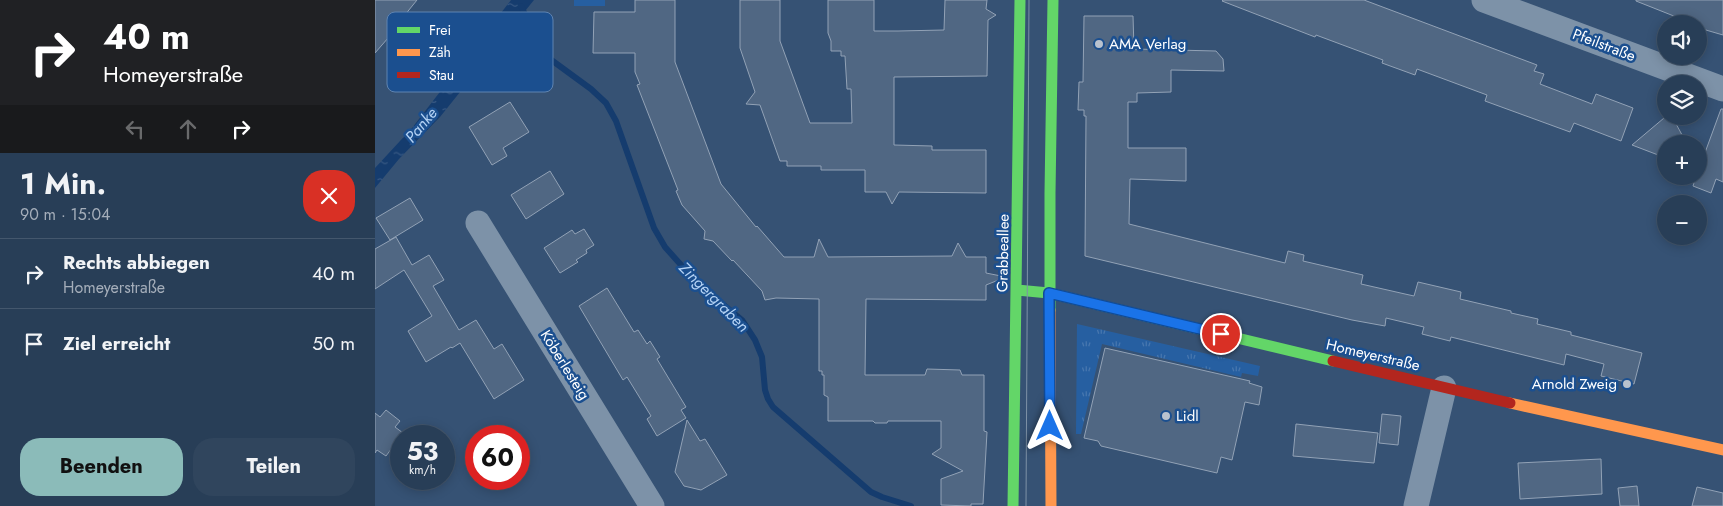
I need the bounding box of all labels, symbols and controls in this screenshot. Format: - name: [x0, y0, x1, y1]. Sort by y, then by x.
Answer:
- text: 40 m: [103, 12, 190, 62]
- legend: [387, 12, 553, 92]
- map controls: [1657, 15, 1707, 245]
- button: sound: [1657, 15, 1707, 65]
- icon: right: [20, 20, 85, 85]
- text: Frei: [429, 20, 451, 40]
- street label: Pfeilstraße: [1569, 23, 1639, 67]
- place label: AMA Verlag: [1109, 33, 1186, 55]
- marker: AMA Verlag: [1093, 38, 1105, 50]
- text: Zäh: [429, 42, 451, 62]
- text: Homeyerstraße: [103, 58, 243, 90]
- text: Stau: [429, 65, 454, 85]
- button: layers: [1657, 75, 1707, 125]
- water label: Panke: [399, 102, 443, 148]
- icon: left: [121, 115, 149, 143]
- icon: ahead: [174, 115, 202, 143]
- icon: right: [227, 115, 255, 143]
- button: +: [1657, 135, 1707, 185]
- text: 1 Min.: [20, 162, 106, 205]
- button: close: [303, 170, 355, 222]
- button: −: [1657, 195, 1707, 245]
- text: 90 m · 15:04: [20, 203, 110, 226]
- street label: Grabbeallee: [991, 213, 1015, 292]
- text: Rechts abbiegen: [63, 249, 210, 276]
- water label: Zingergraben: [673, 256, 754, 337]
- icon: right: [20, 260, 48, 288]
- text: 40 m: [312, 260, 355, 287]
- text: Homeyerstraße: [63, 276, 165, 299]
- pin: [1200, 313, 1242, 355]
- icon: arrive: [1207, 320, 1235, 348]
- street label: Köberlesteig: [535, 326, 595, 404]
- icon: arrive: [20, 330, 48, 358]
- text: Ziel erreicht: [63, 330, 170, 357]
- text: 50 m: [312, 330, 355, 357]
- street label: Homeyerstraße: [1324, 334, 1422, 377]
- place label: Arnold Zweig: [1532, 373, 1617, 395]
- marker: Arnold Zweig: [1621, 378, 1633, 390]
- position arrow: [1023, 399, 1075, 451]
- place label: Lidl: [1176, 405, 1199, 427]
- marker: Lidl: [1160, 410, 1172, 422]
- speed limit sign: 60: [465, 425, 530, 490]
- text: 53: [407, 433, 438, 469]
- button: Beenden: [20, 438, 183, 496]
- button: Teilen: [193, 438, 355, 496]
- text: km/h: [409, 461, 436, 479]

